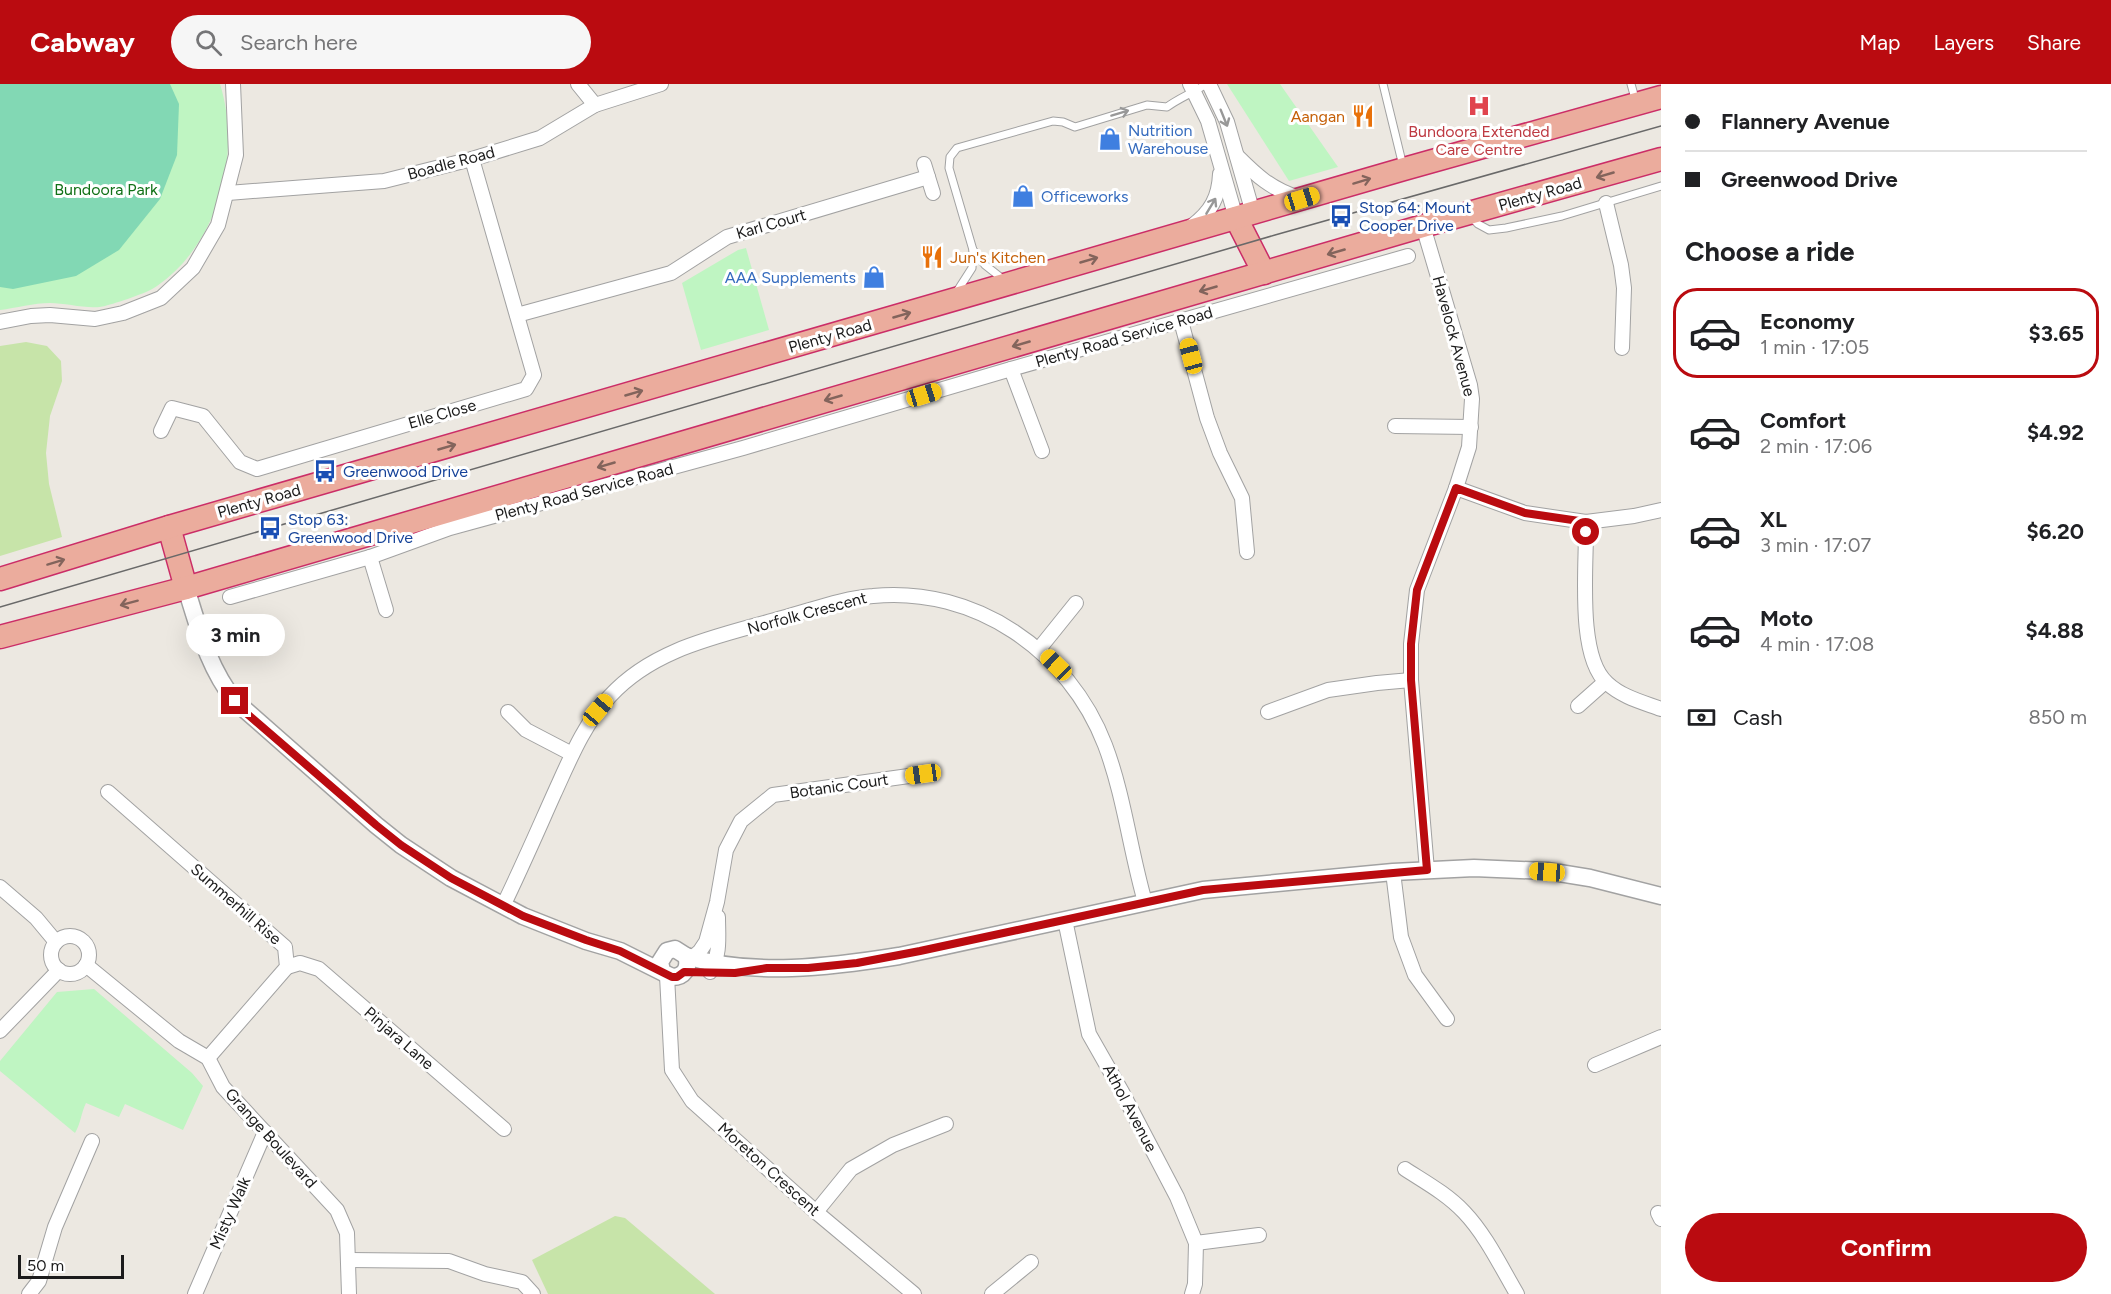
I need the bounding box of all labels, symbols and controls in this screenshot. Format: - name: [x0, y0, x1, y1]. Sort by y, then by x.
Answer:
- search box: [171, 15, 591, 69]
- text: Cabway: [30, 25, 135, 59]
- icon: search: [192, 26, 225, 59]
- text: Search here: [240, 29, 357, 56]
- text: Map: [1860, 30, 1900, 55]
- text: Layers: [1933, 30, 1994, 55]
- text: Share: [2027, 30, 2081, 55]
- hospital icon: Bundoora Extended Care Centre: [1466, 93, 1492, 119]
- restaurant icon: Aangan: [1350, 103, 1376, 129]
- one-way arrow: [1110, 107, 1129, 118]
- place label: Aangan: [1291, 107, 1345, 126]
- text: Flannery Avenue: [1721, 108, 1890, 135]
- one-way arrow: [1219, 109, 1230, 127]
- place label: Nutrition Warehouse: [1128, 121, 1209, 158]
- place label: Bundoora Extended Care Centre: [1408, 122, 1550, 159]
- shop icon: Nutrition Warehouse: [1097, 126, 1123, 152]
- street label: Boadle Road: [405, 142, 497, 184]
- text: Greenwood Drive: [1721, 166, 1898, 193]
- one-way arrow: [1596, 170, 1615, 181]
- street label: Plenty Road: [1496, 173, 1584, 215]
- one-way arrow: [1352, 175, 1371, 186]
- park label: Bundoora Park: [54, 180, 158, 199]
- shop icon: Officeworks: [1010, 183, 1036, 209]
- car: [1282, 185, 1322, 213]
- place label: Officeworks: [1041, 187, 1128, 206]
- one-way arrow: [1205, 198, 1217, 215]
- place label: Stop 64: Mount Cooper Drive: [1359, 198, 1471, 235]
- bus stop icon: Stop 64: Mount Cooper Drive: [1328, 203, 1354, 229]
- street label: Karl Court: [734, 205, 808, 243]
- text: Choose a ride: [1685, 235, 1854, 268]
- restaurant icon: Jun's Kitchen: [919, 244, 945, 270]
- one-way arrow: [1327, 247, 1346, 258]
- place label: Jun's Kitchen: [950, 248, 1046, 267]
- one-way arrow: [1079, 254, 1098, 266]
- shop icon: AAA Supplements: [861, 264, 887, 290]
- place label: AAA Supplements: [725, 268, 856, 287]
- street label: Havelock Avenue: [1429, 274, 1479, 399]
- one-way arrow: [1199, 284, 1218, 296]
- street label: Plenty Road Service Road: [1033, 303, 1215, 371]
- icon: car: [1688, 306, 1742, 360]
- text: Economy: [1760, 308, 1855, 335]
- one-way arrow: [892, 309, 911, 320]
- street label: Plenty Road: [786, 315, 874, 357]
- text: $3.65: [2029, 320, 2084, 347]
- text: 1 min · 17:05: [1760, 335, 1869, 359]
- car: [1178, 336, 1204, 376]
- one-way arrow: [1011, 338, 1030, 350]
- car: [904, 381, 944, 409]
- one-way arrow: [624, 387, 643, 398]
- one-way arrow: [824, 393, 843, 404]
- street label: Elle Close: [406, 395, 478, 433]
- icon: car: [1688, 405, 1742, 459]
- text: Comfort: [1760, 407, 1846, 434]
- text: $4.92: [2027, 419, 2084, 446]
- text: 2 min · 17:06: [1760, 434, 1872, 458]
- one-way arrow: [437, 441, 456, 452]
- bus stop icon: Greenwood Drive: [312, 458, 338, 484]
- street label: Plenty Road Service Road: [493, 459, 675, 525]
- one-way arrow: [597, 460, 616, 471]
- place label: Greenwood Drive: [343, 462, 468, 481]
- street label: Plenty Road: [215, 480, 303, 522]
- icon: car: [1688, 504, 1742, 558]
- text: XL: [1760, 506, 1787, 533]
- place label: Stop 63: Greenwood Drive: [288, 510, 413, 547]
- bus stop icon: Stop 63: Greenwood Drive: [257, 515, 283, 541]
- route start: [1572, 518, 1599, 545]
- text: $6.20: [2027, 518, 2084, 545]
- text: 3 min · 17:07: [1760, 533, 1871, 557]
- one-way arrow: [46, 556, 65, 567]
- street label: Norfolk Crescent: [745, 588, 869, 638]
- one-way arrow: [120, 597, 139, 609]
- icon: car: [1688, 603, 1742, 657]
- text: Moto: [1760, 605, 1813, 632]
- callout: 3 min: [186, 614, 284, 656]
- text: $4.88: [2026, 617, 2084, 644]
- text: 3 min: [211, 623, 260, 647]
- text: 4 min · 17:08: [1760, 632, 1874, 656]
- car: [1037, 646, 1075, 684]
- route end: [221, 687, 248, 714]
- car: [580, 690, 616, 730]
- icon: cash: [1685, 701, 1718, 734]
- text: Cash: [1733, 704, 1783, 731]
- text: 850 m: [2028, 705, 2087, 729]
- car: [904, 763, 942, 785]
- street label: Botanic Court: [788, 770, 890, 802]
- street label: Summerhill Rise: [187, 860, 285, 949]
- car: [1528, 862, 1566, 882]
- street label: Pinjara Lane: [360, 1003, 438, 1074]
- street label: Athol Avenue: [1099, 1061, 1161, 1155]
- street label: Grange Boulevard: [221, 1084, 321, 1192]
- street label: Moreton Crescent: [714, 1118, 824, 1220]
- street label: Misty Walk: [206, 1174, 254, 1252]
- button: Confirm: [1685, 1213, 2087, 1282]
- scale bar: [18, 1252, 124, 1280]
- text: 50 m: [27, 1256, 64, 1275]

